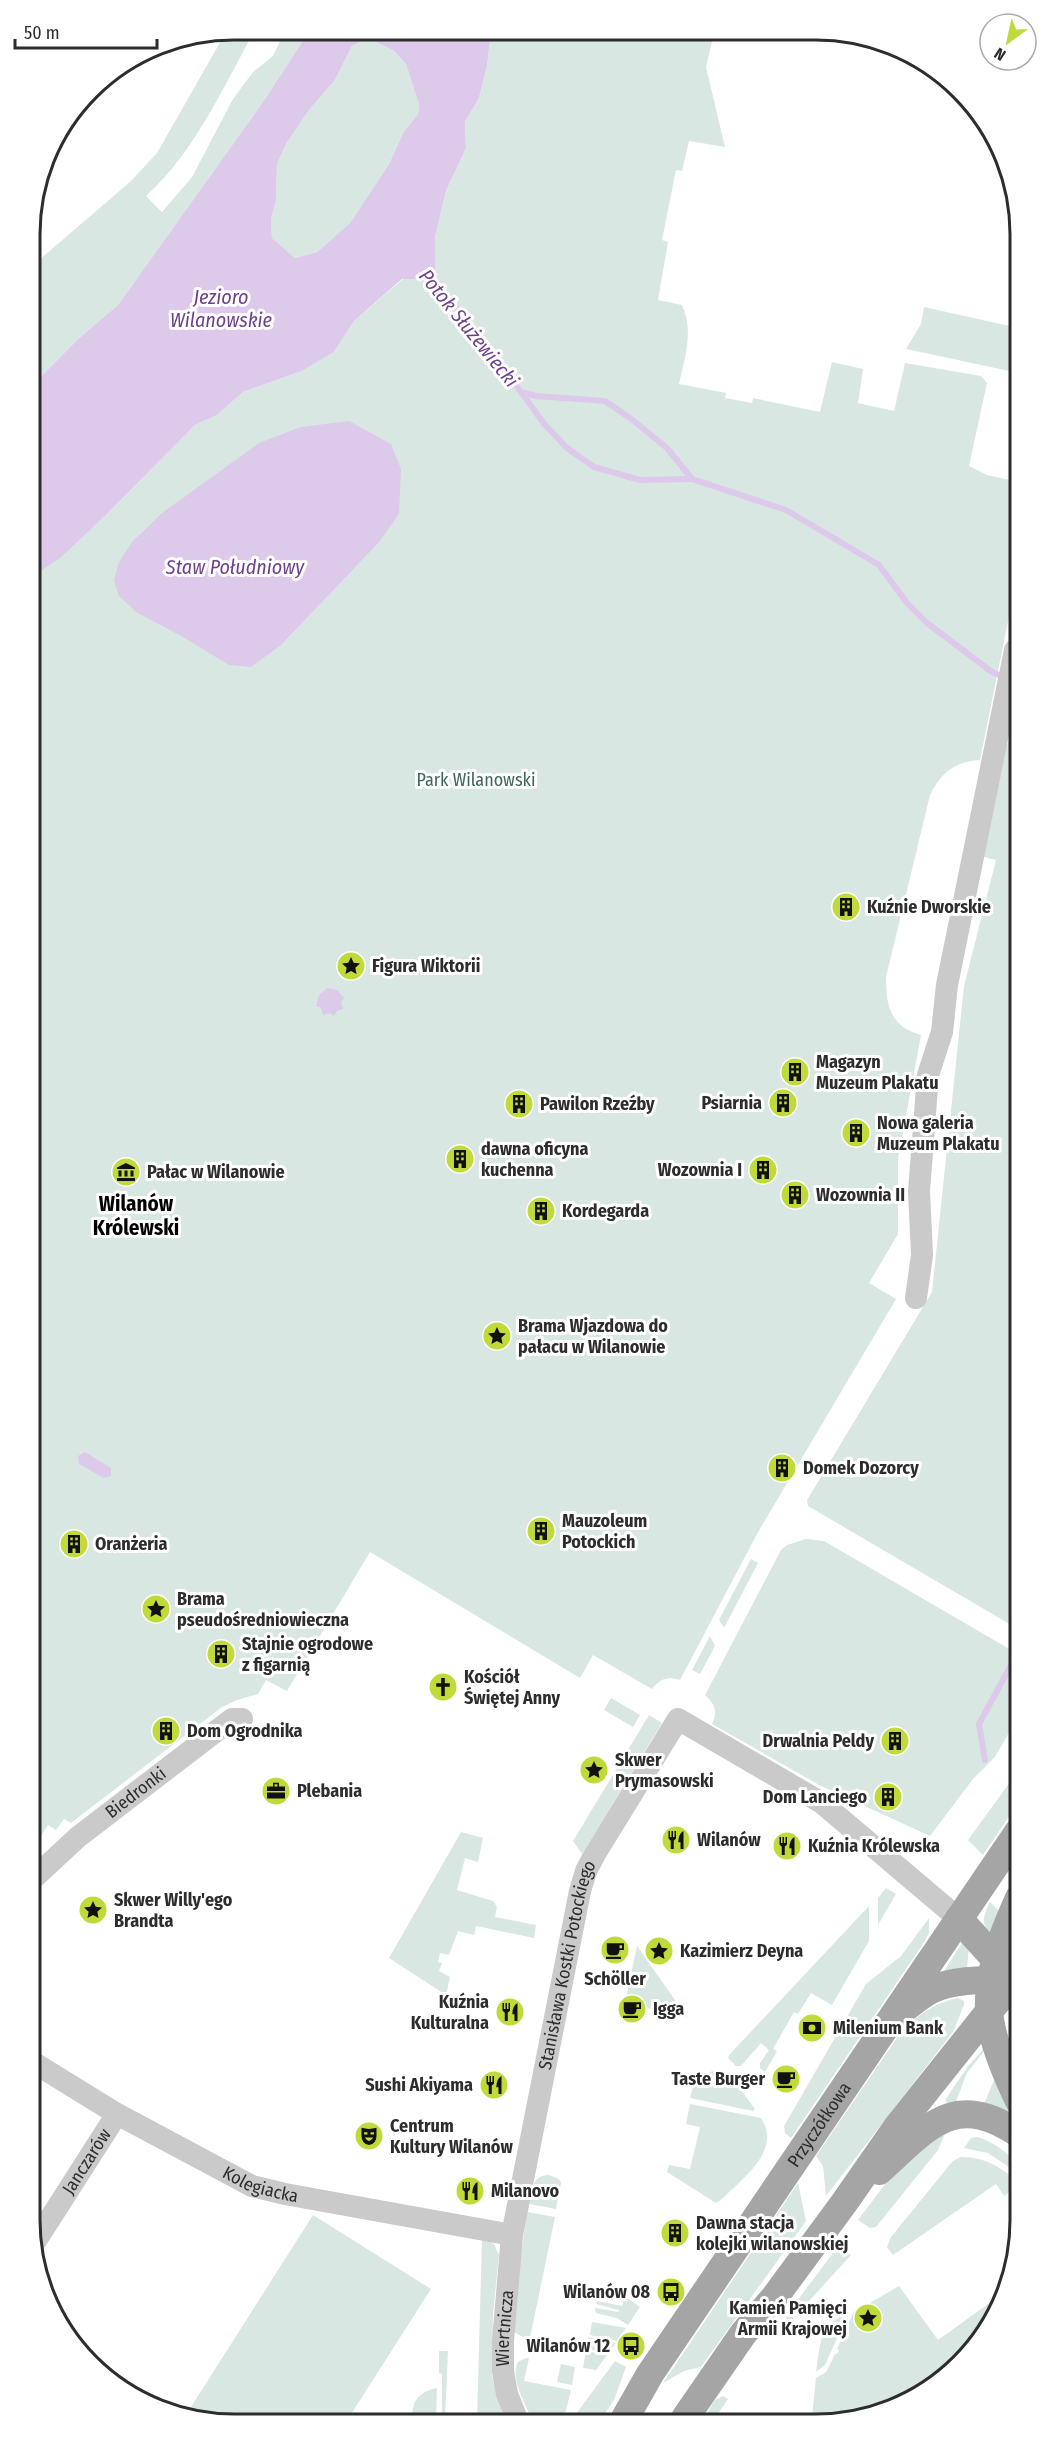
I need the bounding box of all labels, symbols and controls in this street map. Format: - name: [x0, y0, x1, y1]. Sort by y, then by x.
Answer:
- scale bar: [15, 12, 158, 50]
- north arrow: [978, 12, 1038, 72]
- text: 50 m: [24, 22, 60, 44]
- text: N: [991, 44, 1009, 65]
- water label: Potok Służewiecki: [414, 264, 524, 392]
- water label: Jezioro Wilanowskie: [170, 285, 273, 332]
- water label: Staw Południowy: [165, 555, 305, 579]
- park label: Park Wilanowski: [416, 769, 536, 791]
- building icon: Kuźnie Dworskie: [830, 891, 862, 923]
- place label: Kuźnie Dworskie: [867, 896, 991, 918]
- place icon: Figura Wiktorii: [335, 950, 367, 982]
- place label: Figura Wiktorii: [372, 955, 480, 977]
- place label: Magazyn Muzeum Plakatu: [816, 1051, 939, 1094]
- building icon: Magazyn Muzeum Plakatu: [779, 1056, 811, 1088]
- building icon: Psiarnia: [767, 1087, 799, 1119]
- building icon: Pawilon Rzeźby: [503, 1088, 535, 1120]
- place label: Psiarnia: [701, 1092, 762, 1114]
- place label: Pawilon Rzeźby: [540, 1093, 655, 1115]
- place label: Nowa galeria Muzeum Plakatu: [877, 1112, 1000, 1155]
- building icon: Nowa galeria Muzeum Plakatu: [840, 1117, 872, 1149]
- place label: dawna oficyna kuchenna: [481, 1138, 588, 1181]
- building icon: dawna oficyna kuchenna: [444, 1143, 476, 1175]
- building icon: Wozownia I: [747, 1154, 779, 1186]
- museum icon: Pałac w Wilanowie: [110, 1156, 142, 1188]
- place label: Wozownia I: [658, 1159, 742, 1181]
- place label: Pałac w Wilanowie: [147, 1161, 285, 1183]
- building icon: Wozownia II: [779, 1179, 811, 1211]
- place label: Wozownia II: [816, 1184, 905, 1206]
- district label: Wilanów Królewski: [93, 1191, 179, 1241]
- building icon: Kordegarda: [525, 1195, 557, 1227]
- place label: Kordegarda: [562, 1200, 649, 1222]
- place label: Brama Wjazdowa do pałacu w Wilanowie: [518, 1315, 668, 1358]
- place icon: Brama Wjazdowa do pałacu w Wilanowie: [481, 1320, 513, 1352]
- building icon: Domek Dozorcy: [766, 1452, 798, 1484]
- place label: Domek Dozorcy: [803, 1457, 919, 1479]
- place label: Mauzoleum Potockich: [562, 1510, 647, 1553]
- building icon: Mauzoleum Potockich: [525, 1515, 557, 1547]
- building icon: Oranżeria: [58, 1528, 90, 1560]
- place label: Oranżeria: [95, 1533, 168, 1555]
- place label: Brama pseudośredniowieczna: [177, 1588, 349, 1631]
- place icon: Brama pseudośredniowieczna: [140, 1593, 172, 1625]
- place label: Stajnie ogrodowe z figarnią: [242, 1633, 373, 1676]
- building icon: Stajnie ogrodowe z figarnią: [205, 1638, 237, 1670]
- place label: Kościół Świętej Anny: [464, 1666, 561, 1709]
- church icon: Kościół Świętej Anny: [427, 1671, 459, 1703]
- building icon: Dom Ogrodnika: [150, 1715, 182, 1747]
- place label: Dom Ogrodnika: [187, 1720, 303, 1742]
- building icon: Drwalnia Peldy: [879, 1725, 911, 1757]
- place label: Drwalnia Peldy: [763, 1730, 874, 1752]
- place label: Skwer Prymasowski: [615, 1749, 714, 1792]
- place icon: Skwer Prymasowski: [578, 1754, 610, 1786]
- street label: Biedronki: [101, 1763, 170, 1823]
- office icon: Plebania: [260, 1775, 292, 1807]
- place label: Plebania: [297, 1780, 362, 1802]
- building icon: Dom Lanciego: [872, 1781, 904, 1813]
- place label: Dom Lanciego: [763, 1786, 867, 1808]
- restaurant icon: Wilanów: [660, 1824, 692, 1856]
- place label: Wilanów: [697, 1829, 761, 1851]
- restaurant icon: Kuźnia Królewska: [771, 1830, 803, 1862]
- place label: Kuźnia Królewska: [808, 1835, 940, 1857]
- street label: Stanisława Kostki Potockiego: [534, 1856, 601, 2072]
- place label: Skwer Willy'ego Brandta: [114, 1889, 233, 1932]
- place icon: Skwer Willy'ego Brandta: [77, 1894, 109, 1926]
- cafe icon: Schöller: [599, 1934, 631, 1966]
- place icon: Kazimierz Deyna: [643, 1935, 675, 1967]
- place label: Kazimierz Deyna: [680, 1940, 803, 1962]
- place label: Schöller: [584, 1968, 646, 1990]
- place label: Kuźnia Kulturalna: [411, 1991, 489, 2034]
- cafe icon: Igga: [616, 1993, 648, 2025]
- restaurant icon: Kuźnia Kulturalna: [494, 1996, 526, 2028]
- place label: Igga: [653, 1998, 684, 2020]
- bank icon: Milenium Bank: [796, 2012, 828, 2044]
- place label: Milenium Bank: [833, 2017, 944, 2039]
- cafe icon: Taste Burger: [770, 2063, 802, 2095]
- place label: Taste Burger: [671, 2068, 765, 2090]
- restaurant icon: Sushi Akiyama: [478, 2069, 510, 2101]
- place label: Sushi Akiyama: [365, 2074, 473, 2096]
- street label: Przyczółkowa: [783, 2078, 856, 2171]
- place label: Centrum Kultury Wilanów: [390, 2115, 513, 2158]
- theatre icon: Centrum Kultury Wilanów: [353, 2120, 385, 2152]
- street label: Janczarów: [57, 2124, 116, 2198]
- street label: Kolegiacka: [219, 2161, 300, 2207]
- restaurant icon: Milanovo: [454, 2175, 486, 2207]
- place label: Milanovo: [491, 2180, 560, 2202]
- place label: Dawna stacja kolejki wilanowskiej: [696, 2212, 848, 2255]
- building icon: Dawna stacja kolejki wilanowskiej: [659, 2217, 691, 2249]
- bus stop icon: Wilanów 08: [655, 2276, 687, 2308]
- place label: Wilanów 08: [563, 2281, 650, 2303]
- street label: Wiertnicza: [492, 2289, 518, 2367]
- place label: Kamień Pamięci Armii Krajowej: [729, 2297, 847, 2340]
- place icon: Kamień Pamięci Armii Krajowej: [852, 2302, 884, 2334]
- bus stop icon: Wilanów 12: [615, 2330, 647, 2362]
- place label: Wilanów 12: [527, 2335, 610, 2357]

